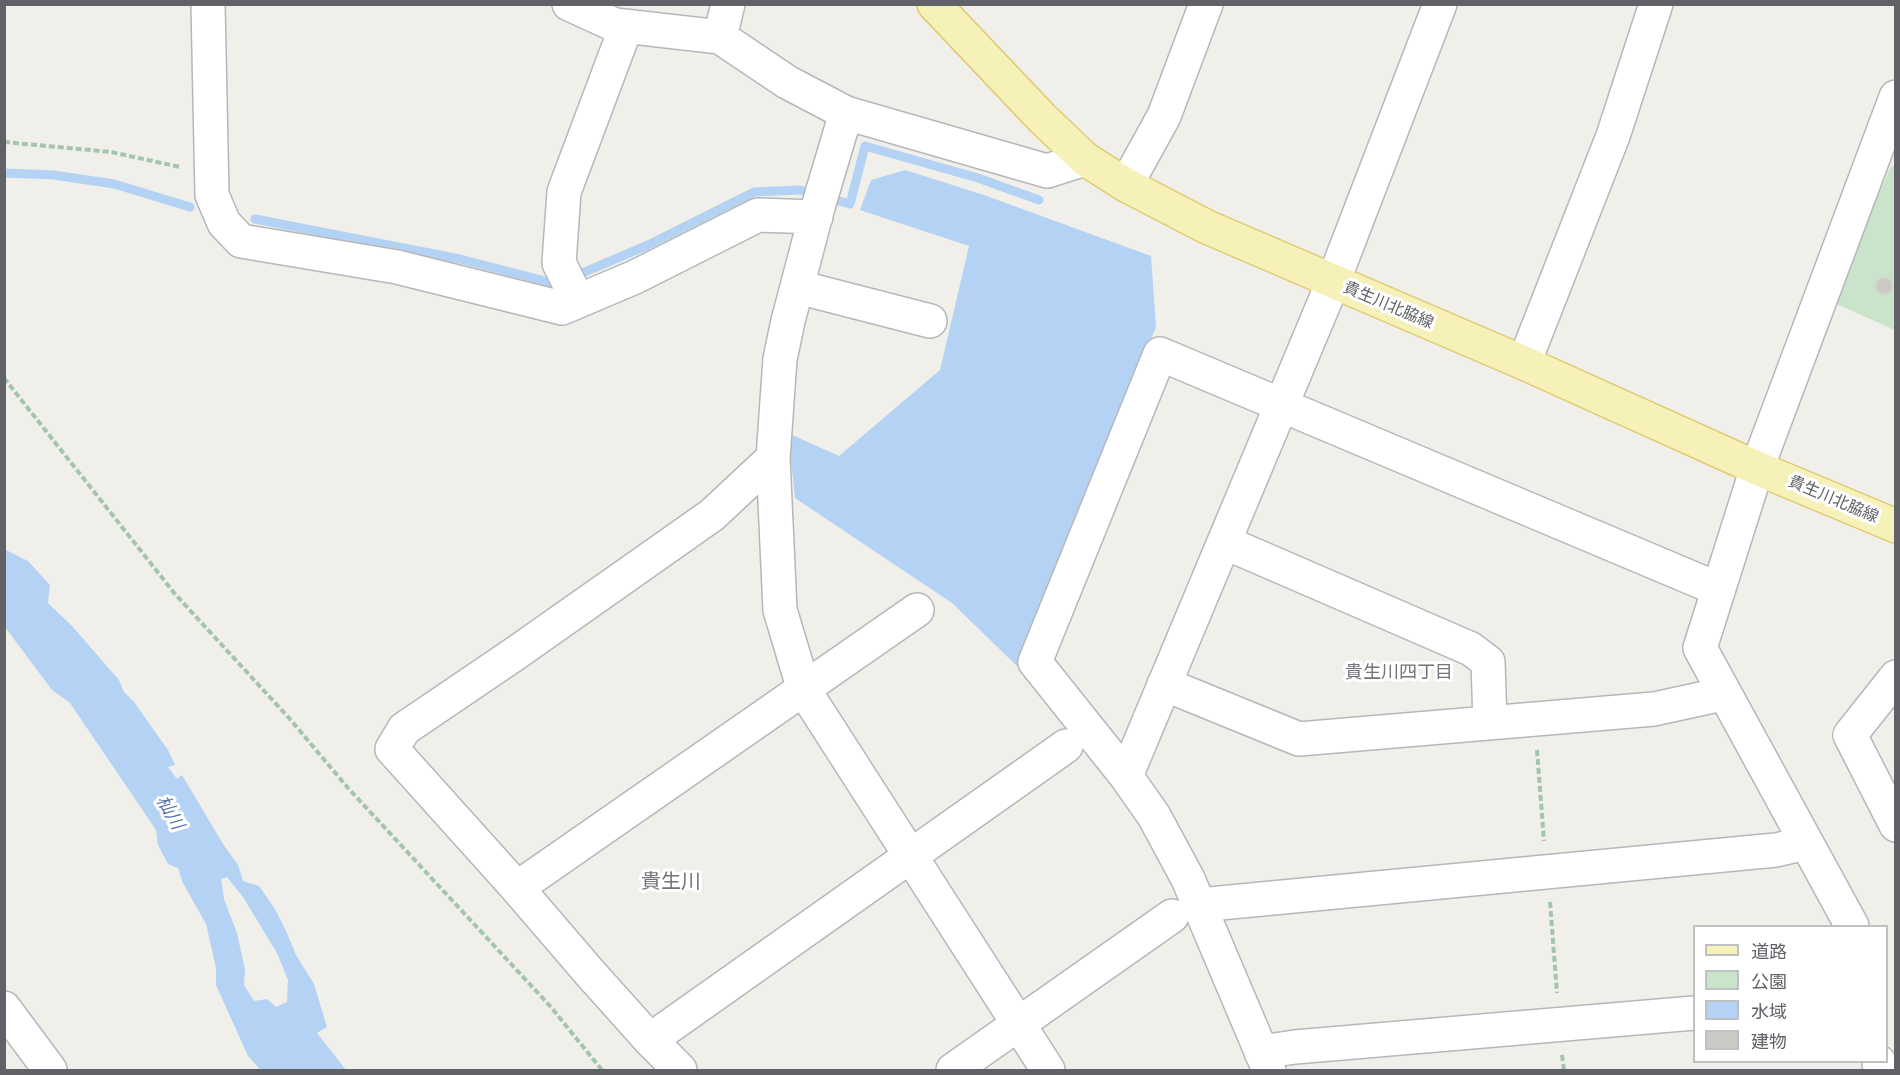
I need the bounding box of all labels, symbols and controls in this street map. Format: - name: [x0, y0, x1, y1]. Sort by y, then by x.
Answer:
- street label: 貴生川北脇線: [1340, 278, 1436, 334]
- street label: 貴生川北脇線: [1785, 472, 1881, 528]
- district label: 貴生川四丁目: [1345, 662, 1453, 684]
- water label: 杣川: [151, 792, 187, 834]
- district label: 貴生川: [641, 871, 701, 895]
- legend: [1693, 925, 1888, 1063]
- text: 道路: [1751, 942, 1787, 963]
- text: 公園: [1751, 972, 1787, 993]
- text: 水域: [1751, 1002, 1787, 1023]
- text: 建物: [1751, 1032, 1787, 1053]

